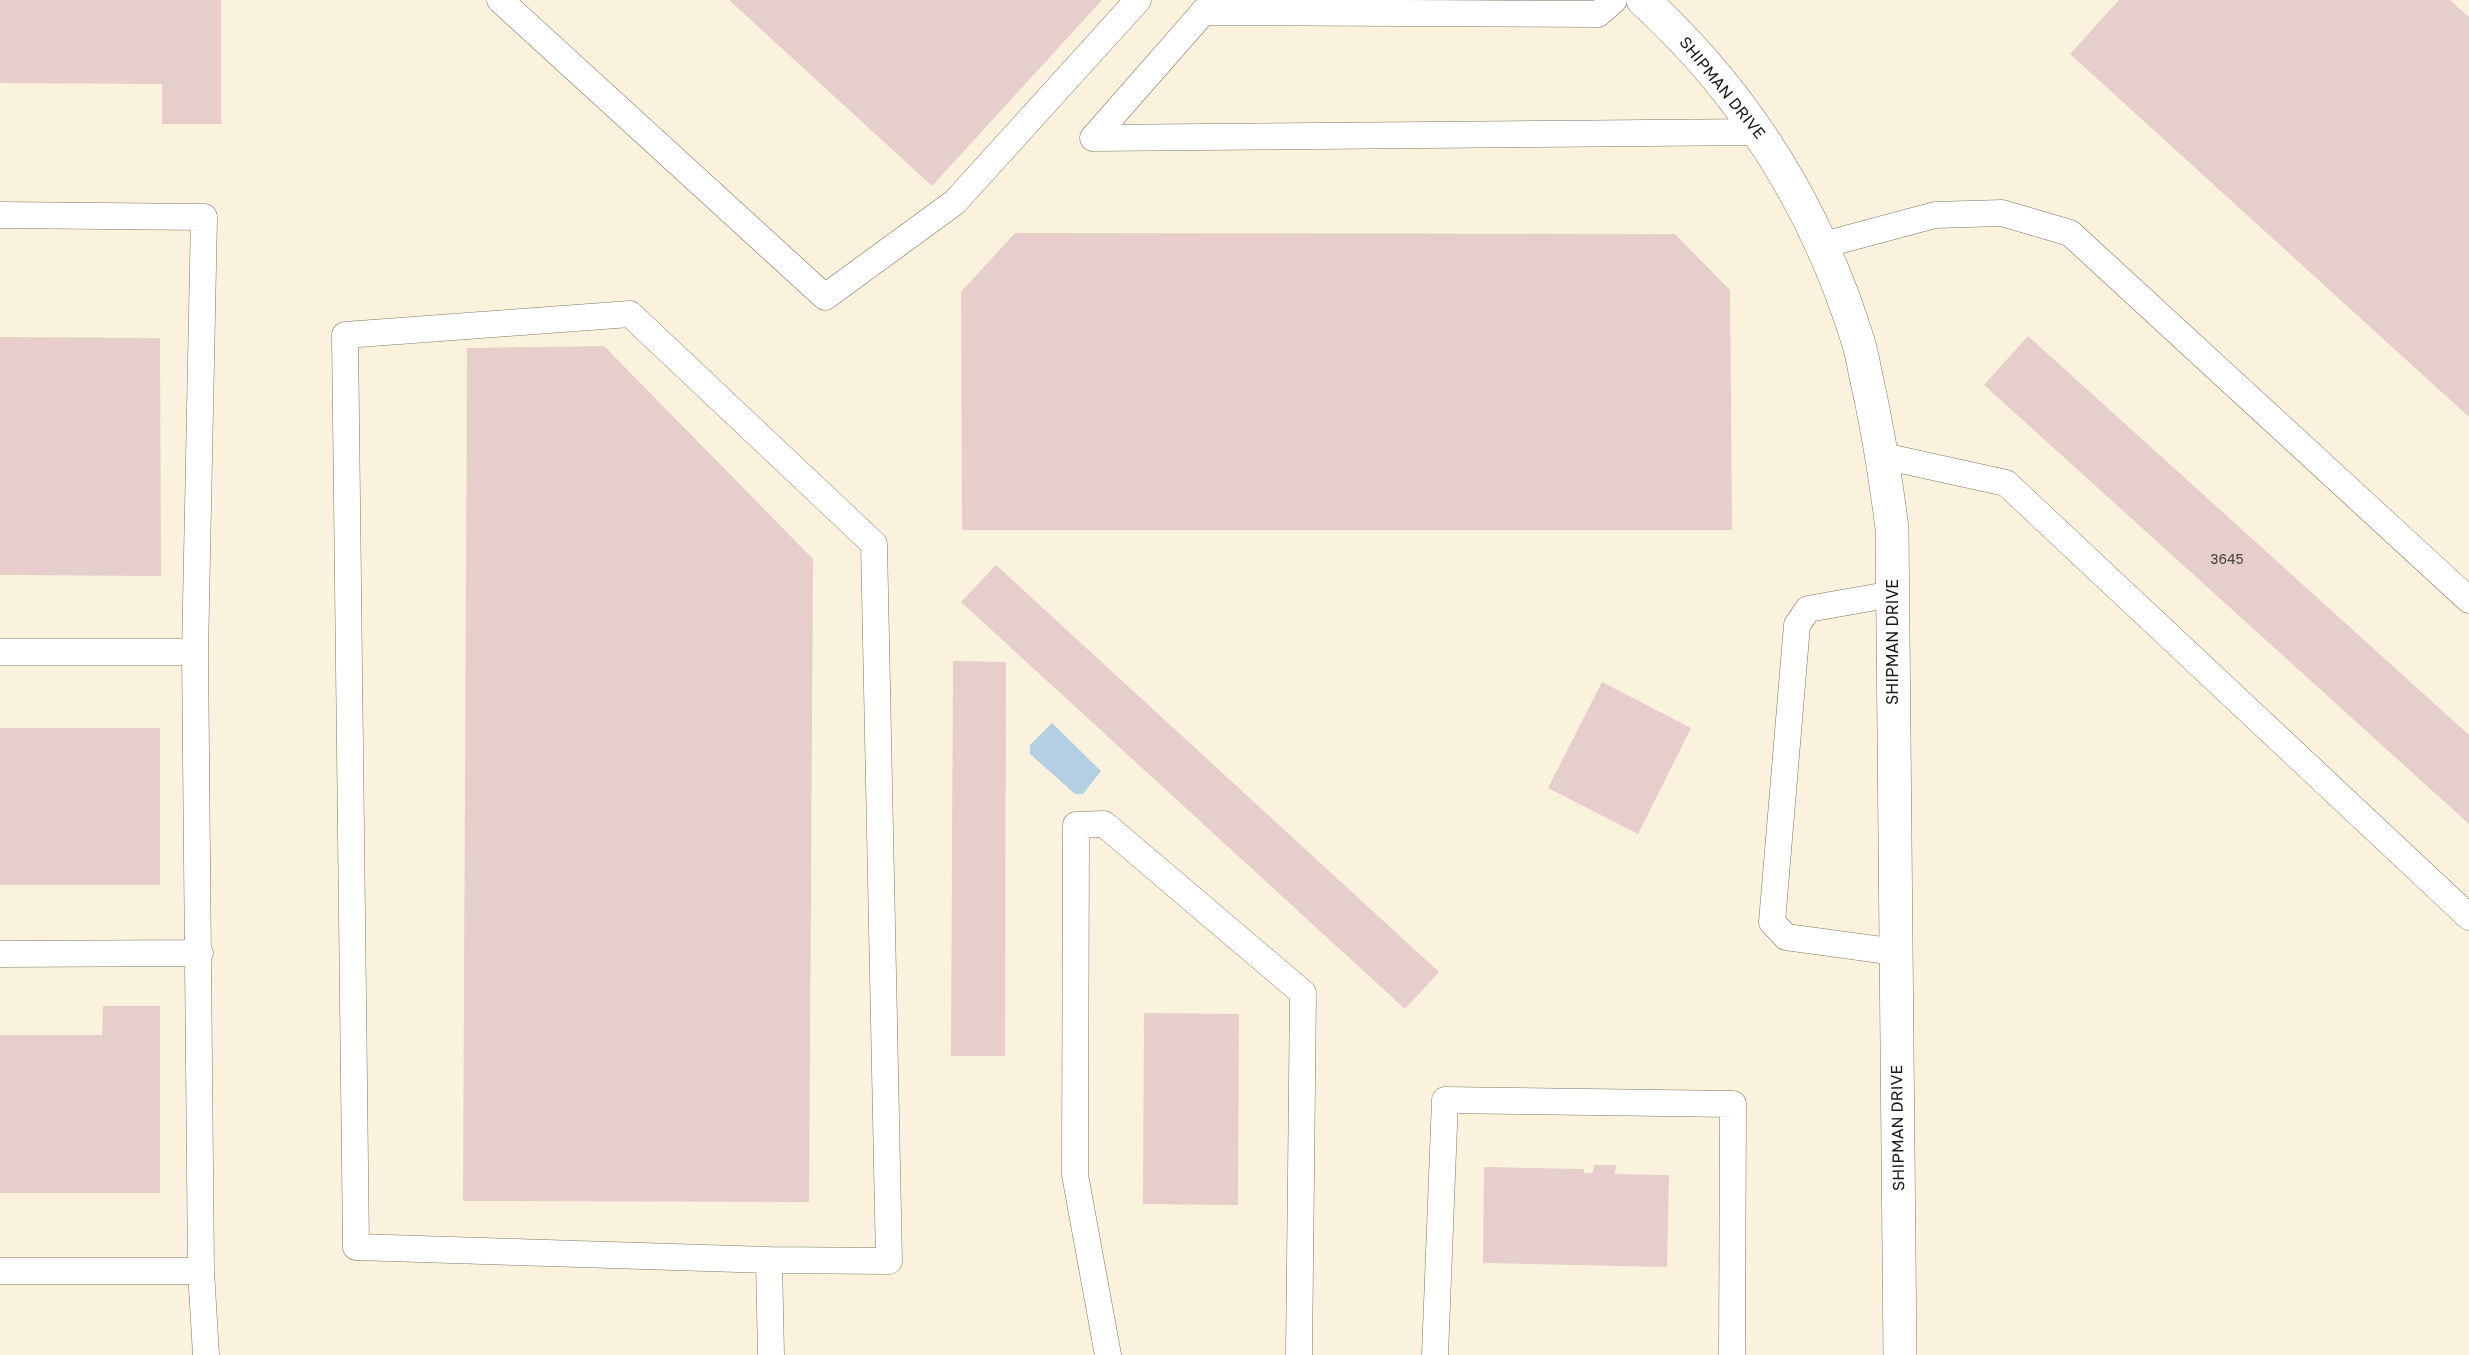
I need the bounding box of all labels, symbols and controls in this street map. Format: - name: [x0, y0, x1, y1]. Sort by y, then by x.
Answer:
- street label: SHIPMAN DRIVE: [1675, 33, 1769, 143]
- house number: 3645: [2210, 552, 2244, 568]
- street label: SHIPMAN DRIVE: [1883, 579, 1903, 705]
- street label: SHIPMAN DRIVE: [1887, 1065, 1909, 1191]

